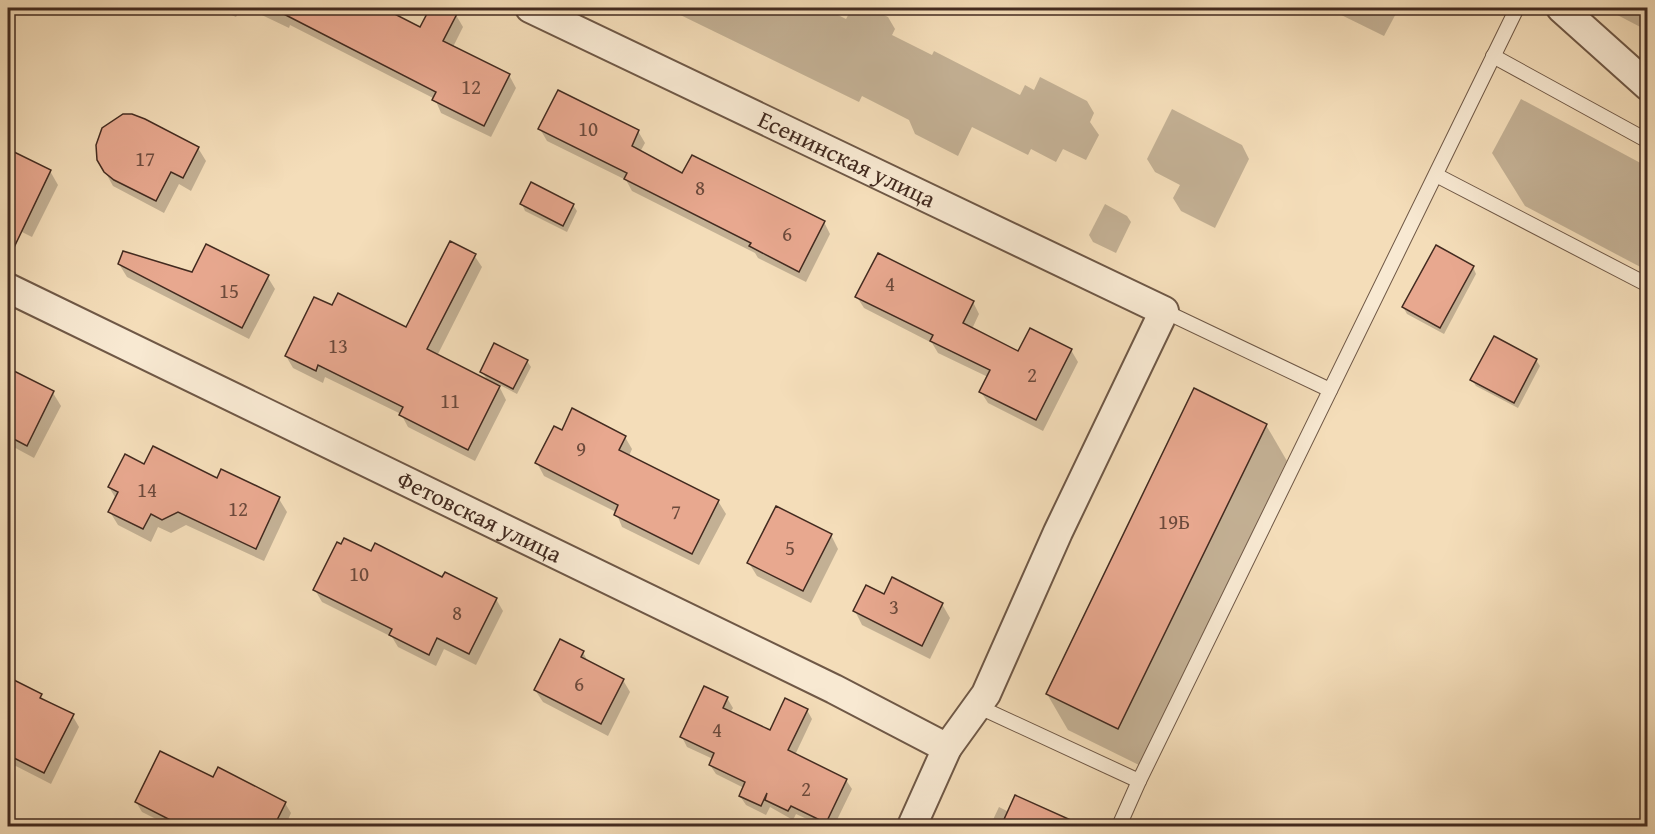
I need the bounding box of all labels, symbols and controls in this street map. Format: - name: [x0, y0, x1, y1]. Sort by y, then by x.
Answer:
- house number: 12: [461, 71, 481, 102]
- street label: Есенинская улица: [752, 101, 942, 217]
- house number: 10: [578, 113, 598, 144]
- house number: 17: [135, 143, 155, 174]
- house number: 8: [695, 172, 705, 203]
- house number: 6: [782, 218, 792, 249]
- house number: 4: [885, 268, 895, 299]
- house number: 15: [219, 275, 239, 306]
- house number: 13: [328, 330, 348, 361]
- house number: 2: [1027, 359, 1037, 390]
- house number: 11: [440, 385, 460, 416]
- house number: 9: [576, 433, 586, 464]
- street label: Фетовская улица: [391, 461, 568, 572]
- house number: 14: [137, 474, 157, 505]
- house number: 12: [228, 493, 248, 524]
- house number: 7: [671, 496, 681, 527]
- house number: 19Б: [1158, 506, 1190, 537]
- house number: 5: [785, 532, 795, 563]
- house number: 10: [349, 558, 369, 589]
- house number: 3: [889, 591, 899, 622]
- house number: 8: [452, 597, 462, 628]
- house number: 6: [574, 668, 584, 699]
- house number: 4: [712, 714, 722, 745]
- house number: 2: [801, 773, 811, 804]

